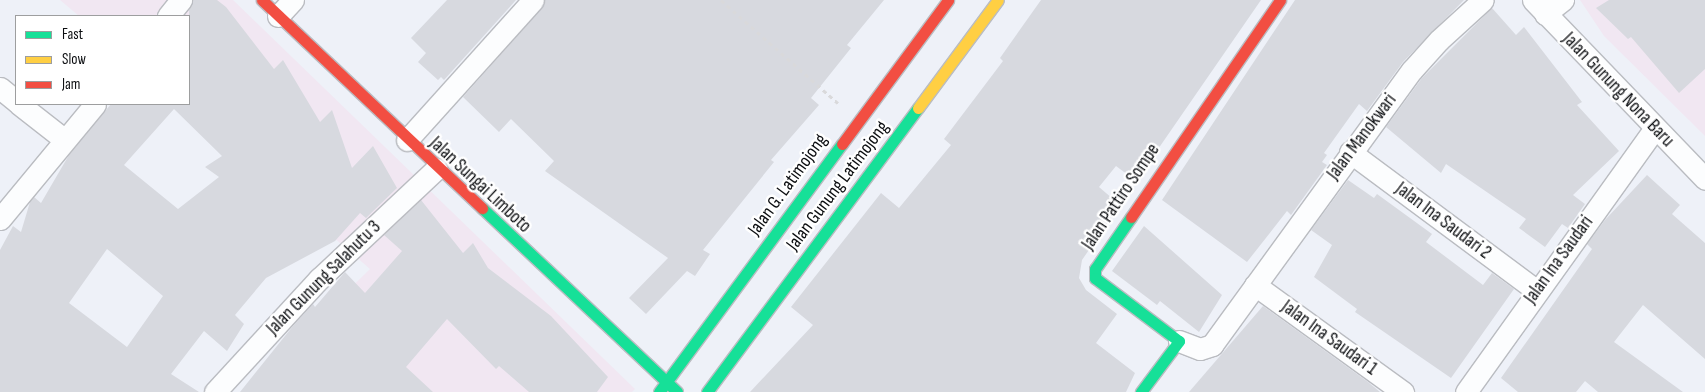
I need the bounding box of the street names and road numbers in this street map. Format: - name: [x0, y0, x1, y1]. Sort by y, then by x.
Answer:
- street label: Jalan Gunung Nona Baru: [1557, 28, 1679, 152]
- street label: Jalan Manokwari: [1322, 89, 1402, 185]
- street label: Jalan Gunung Latimojong: [782, 117, 894, 255]
- street label: Jalan G. Latimojong: [743, 130, 833, 240]
- street label: Jalan Sungai Limboto: [424, 132, 536, 238]
- street label: Jalan Pattiro Sompe: [1077, 140, 1165, 254]
- street label: Jalan Ina Saudari 2: [1391, 178, 1495, 264]
- street label: Jalan Ina Saudari: [1519, 212, 1599, 308]
- street label: Jalan Gunung Salahutu 3: [262, 216, 386, 340]
- street label: Jalan Ina Saudari 1: [1277, 296, 1381, 380]

